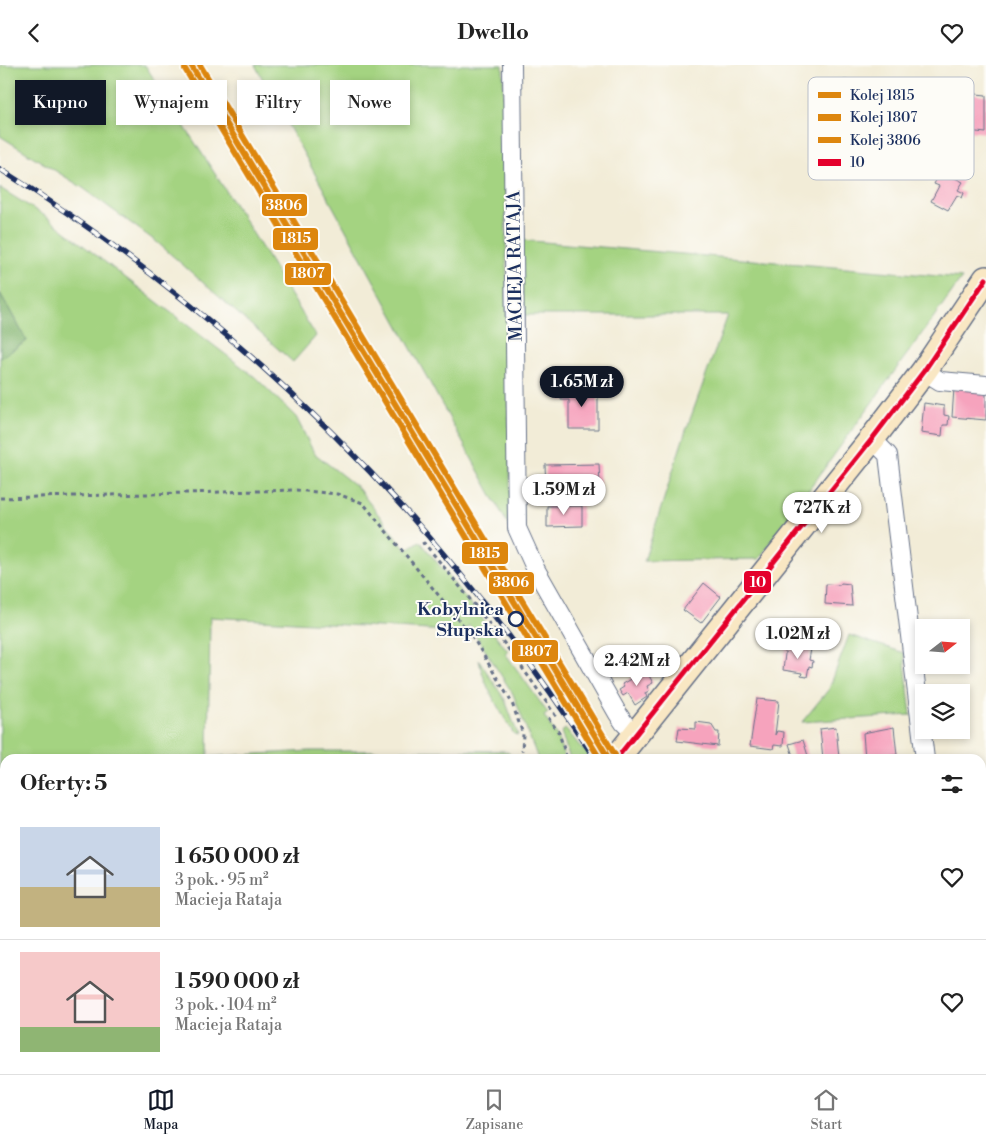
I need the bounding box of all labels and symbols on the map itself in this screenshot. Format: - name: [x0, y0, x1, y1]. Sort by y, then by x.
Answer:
- legend: [808, 77, 974, 180]
- text: Kolej 1815: [850, 87, 915, 105]
- text: Kolej 1807: [850, 109, 917, 127]
- text: Kolej 3806: [850, 132, 921, 150]
- text: 10: [850, 154, 865, 172]
- street label: MACIEJA RATAJA: [502, 190, 528, 342]
- line badge: 3806: [261, 193, 308, 217]
- text: 3806: [266, 197, 302, 215]
- line badge: 1815: [272, 227, 319, 251]
- text: 1815: [281, 230, 312, 248]
- line badge: 1807: [284, 262, 332, 286]
- text: 1807: [291, 265, 326, 283]
- pin: 1.65M zł: [530, 365, 634, 408]
- pin: 1.59M zł: [512, 473, 616, 516]
- pin: 727K zł: [776, 491, 868, 534]
- line badge: 1815: [461, 541, 509, 565]
- text: 1815: [470, 545, 501, 563]
- line badge: 10: [743, 570, 772, 594]
- line badge: 3806: [488, 571, 535, 595]
- text: 3806: [493, 574, 529, 592]
- text: 10: [750, 574, 766, 592]
- place label: Kobylnica Słupska: [417, 598, 504, 642]
- marker: Kobylnica Słupska: [508, 611, 524, 627]
- pin: 1.02M zł: [746, 617, 850, 660]
- north arrow: [915, 619, 970, 674]
- line badge: 1807: [511, 639, 559, 663]
- text: 1807: [518, 643, 553, 661]
- pin: 2.42M zł: [585, 645, 689, 687]

